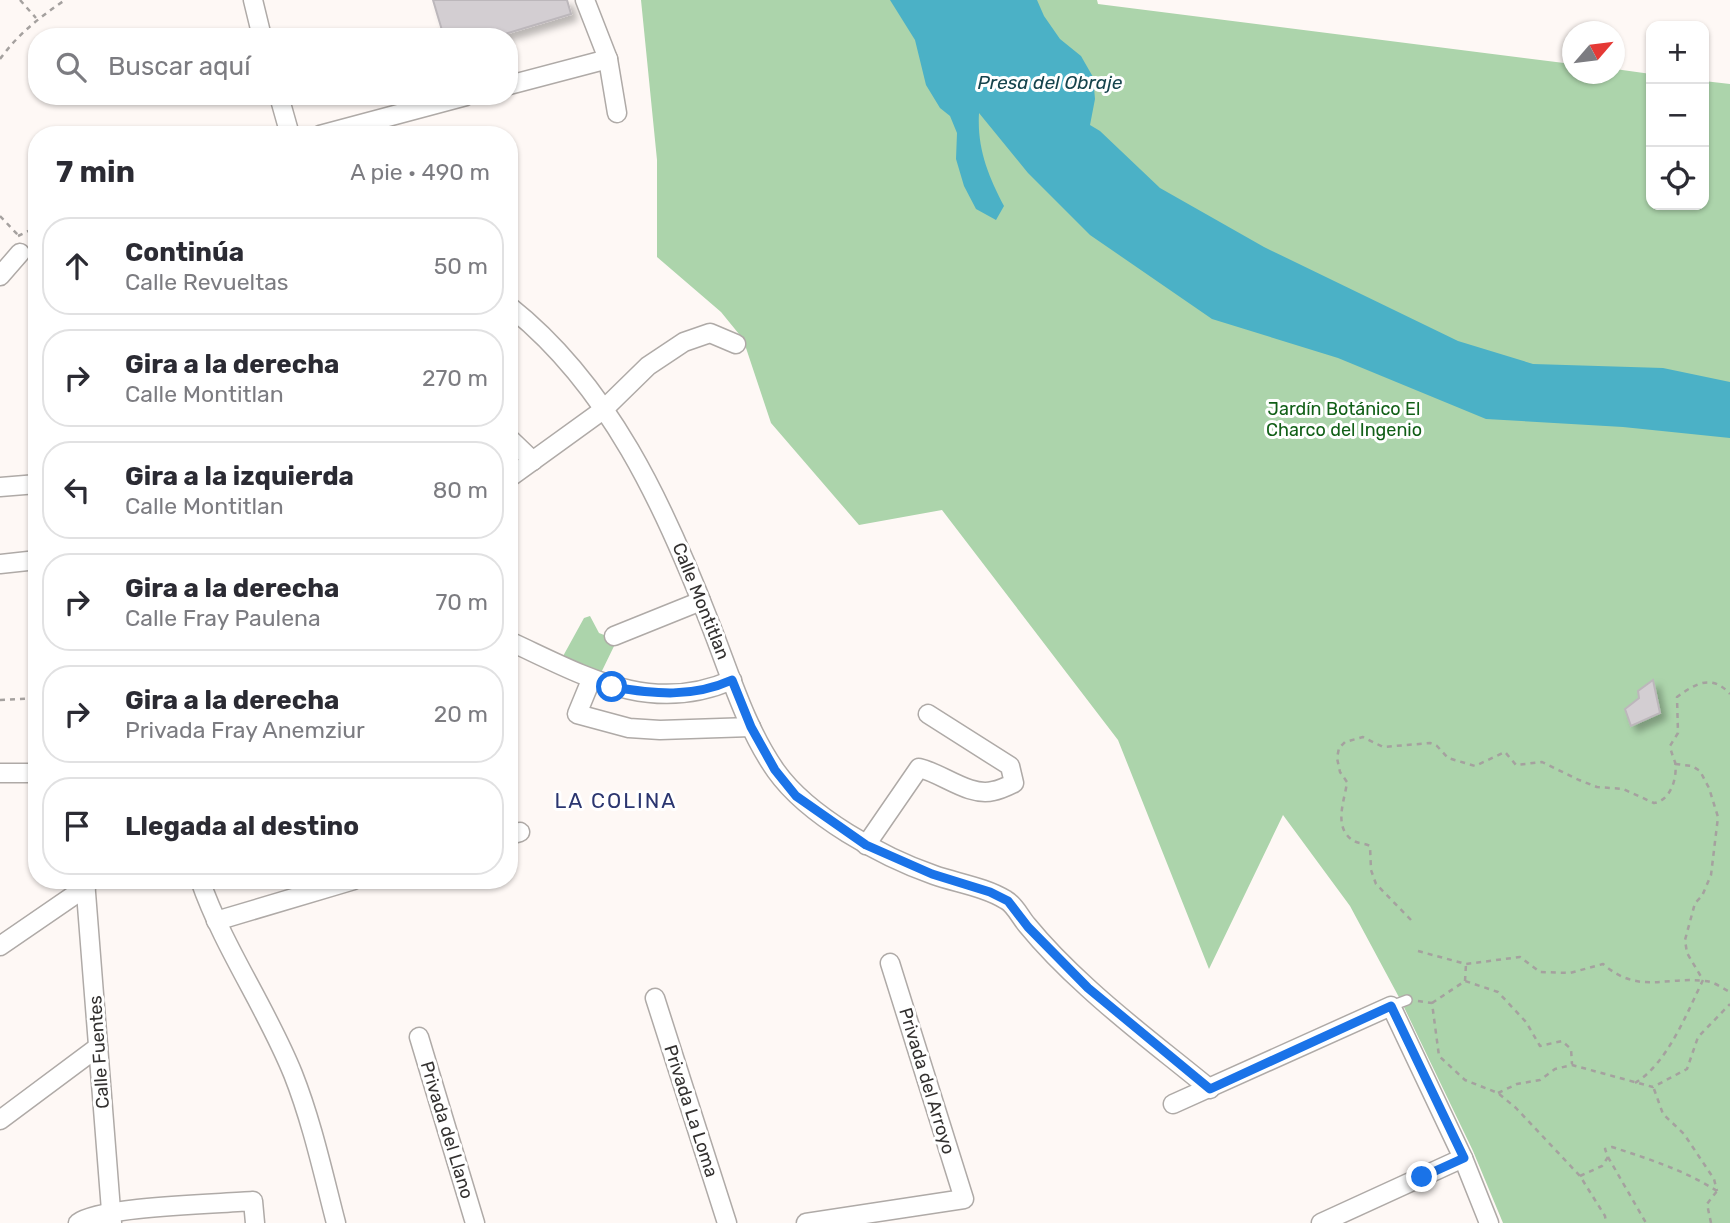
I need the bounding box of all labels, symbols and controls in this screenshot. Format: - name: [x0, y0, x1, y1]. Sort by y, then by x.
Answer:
- north arrow: [1562, 21, 1625, 84]
- map controls: [1646, 21, 1709, 210]
- button: +: [1646, 21, 1709, 84]
- search box: [28, 28, 518, 105]
- icon: search: [52, 48, 90, 86]
- text: Buscar aquí: [108, 51, 250, 82]
- water label: Presa del Obraje: [978, 71, 1123, 94]
- button: −: [1646, 84, 1709, 147]
- button: locate: [1646, 147, 1709, 210]
- text: 7 min: [56, 154, 135, 190]
- text: A pie · 490 m: [350, 158, 490, 186]
- text: Continúa: [125, 237, 244, 268]
- icon: ahead: [58, 247, 96, 285]
- text: 50 m: [434, 252, 488, 280]
- text: Calle Revueltas: [125, 268, 289, 296]
- text: Gira a la derecha: [125, 349, 339, 380]
- icon: right: [58, 359, 96, 397]
- text: 270 m: [422, 364, 488, 392]
- text: Calle Montitlan: [125, 380, 284, 408]
- park label: Jardín Botánico El Charco del Ingenio: [1266, 398, 1422, 441]
- text: Gira a la izquierda: [125, 461, 354, 492]
- icon: left: [58, 471, 96, 509]
- text: 80 m: [433, 476, 488, 504]
- text: Calle Montitlan: [125, 492, 284, 520]
- street label: Calle Montitlan: [668, 539, 734, 663]
- text: Gira a la derecha: [125, 573, 339, 604]
- icon: right: [58, 583, 96, 621]
- text: 70 m: [436, 588, 488, 616]
- text: Calle Fray Paulena: [125, 604, 321, 632]
- route start: [596, 671, 627, 702]
- text: Gira a la derecha: [125, 685, 339, 716]
- icon: right: [58, 695, 96, 733]
- text: 20 m: [434, 700, 488, 728]
- text: Privada Fray Anemziur: [125, 716, 365, 744]
- district label: LA COLINA: [555, 788, 677, 813]
- icon: arrive: [58, 807, 96, 845]
- text: Llegada al destino: [125, 811, 359, 842]
- street label: Calle Fuentes: [84, 995, 114, 1109]
- street label: Privada del Arroyo: [894, 1005, 960, 1157]
- street label: Privada La Loma: [659, 1042, 723, 1180]
- street label: Privada del Llano: [416, 1059, 478, 1201]
- route end: [1406, 1161, 1437, 1192]

